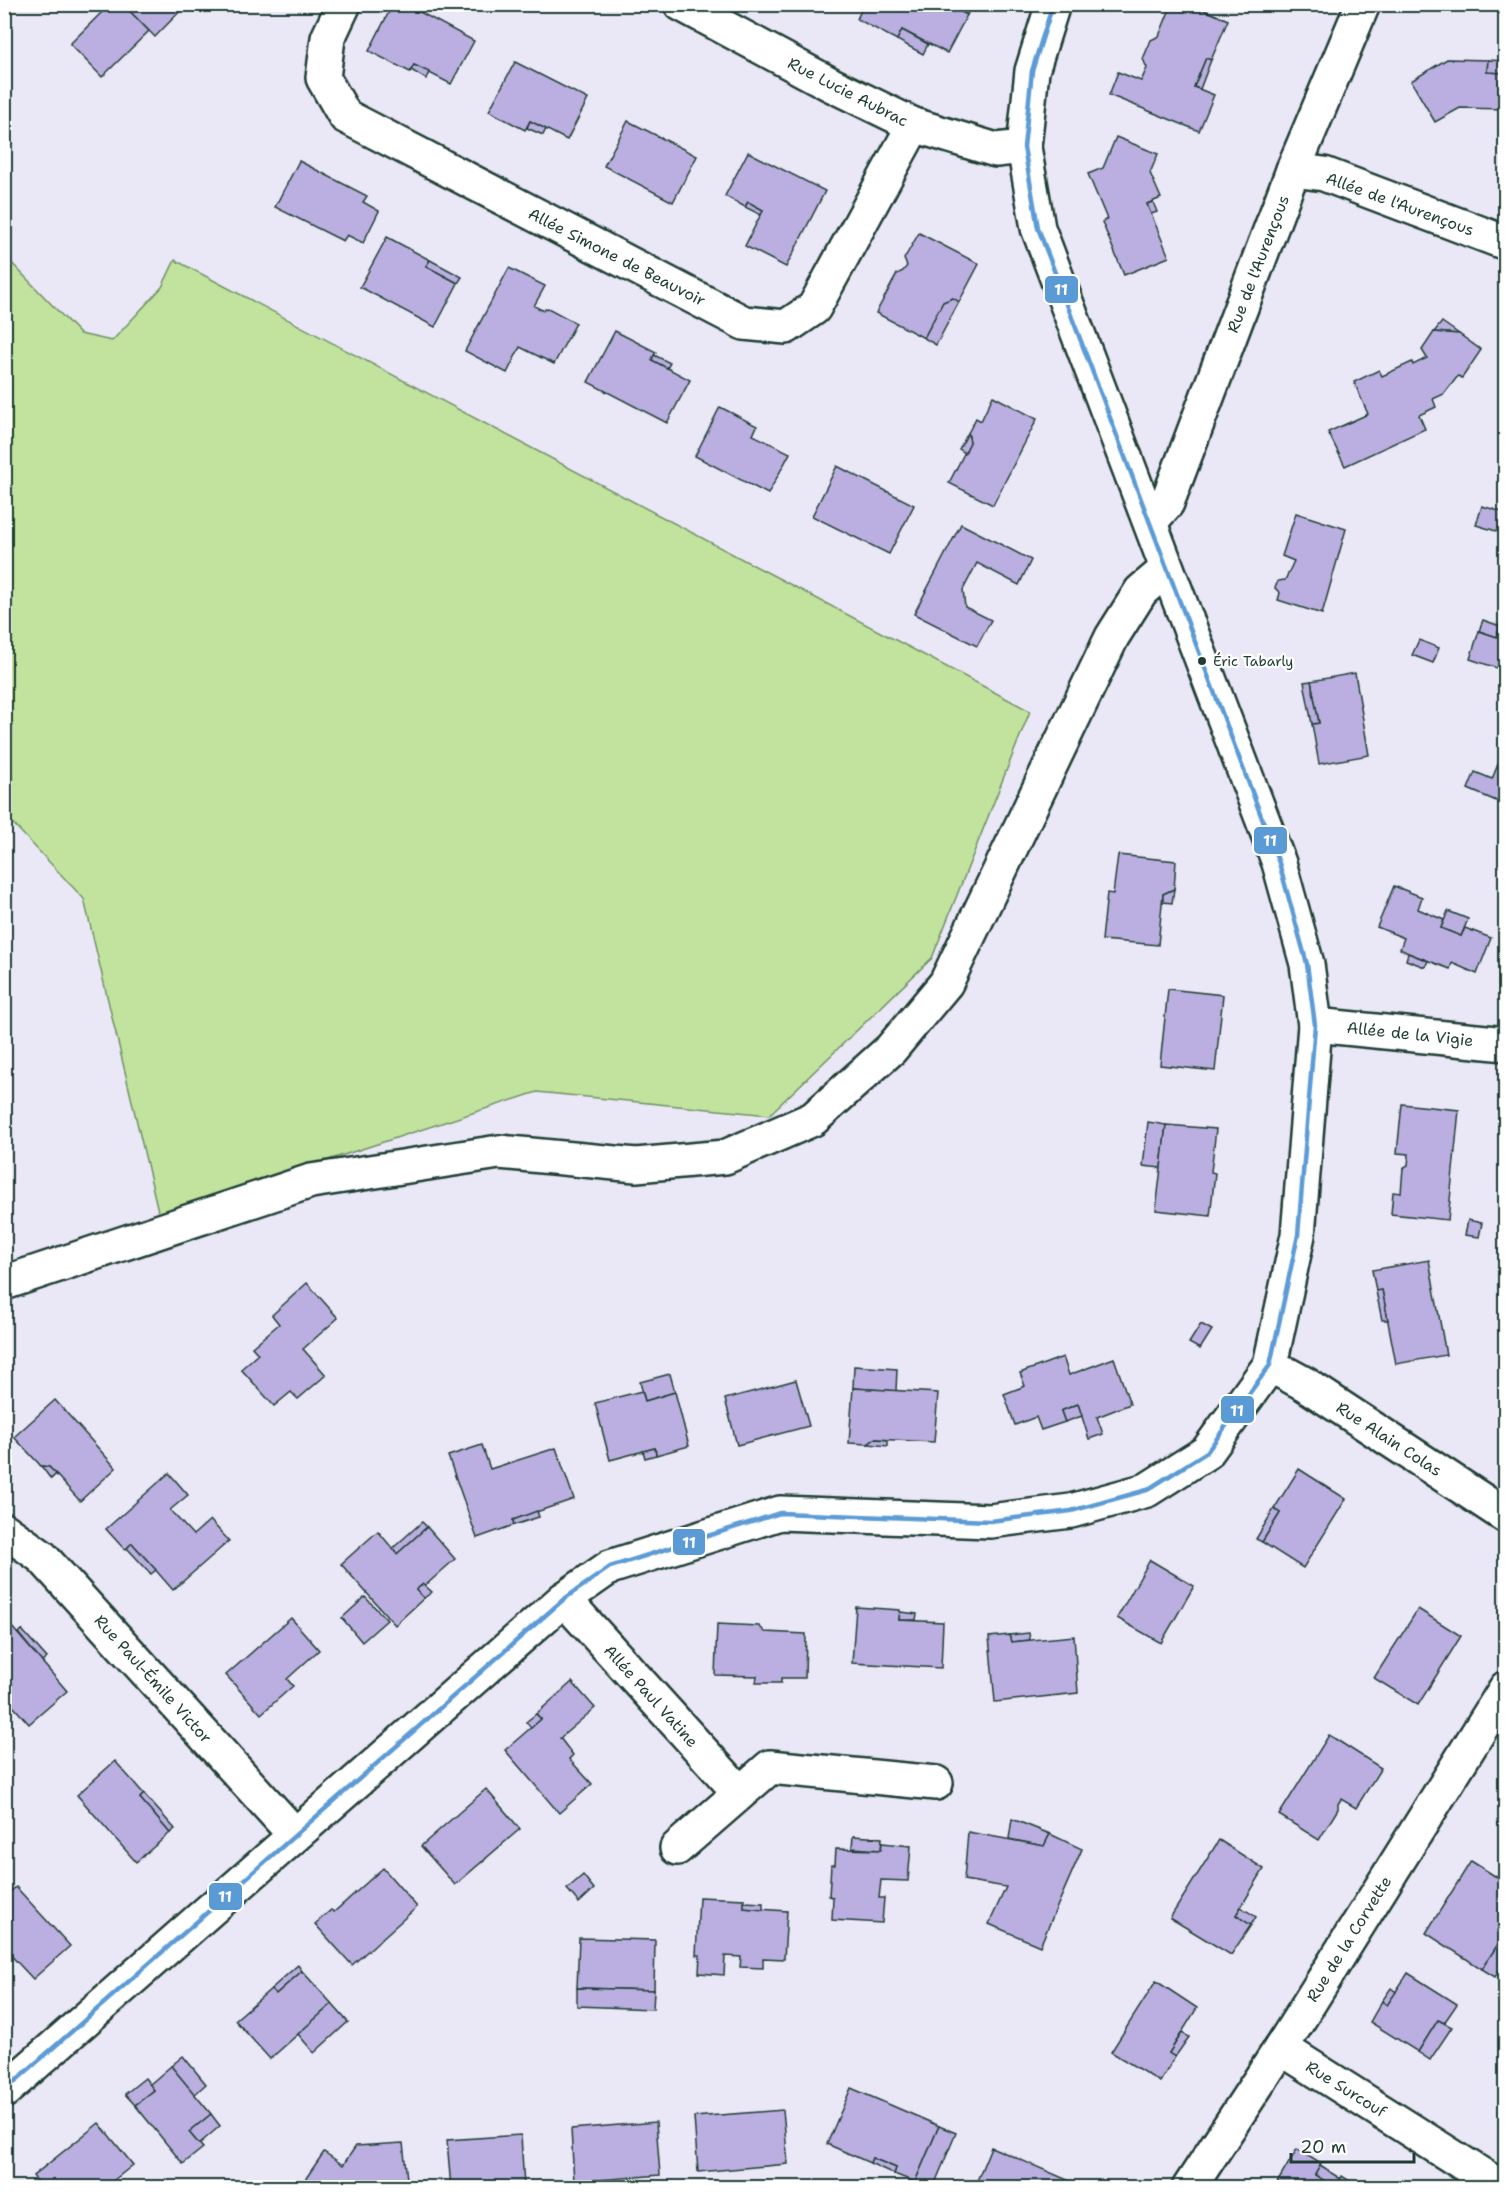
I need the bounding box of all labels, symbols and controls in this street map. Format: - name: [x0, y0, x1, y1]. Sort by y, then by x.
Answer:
- street label: Rue Lucie Aubrac: [784, 53, 912, 131]
- street label: Allée de l'Aurençous: [1323, 167, 1477, 241]
- street label: Rue de l'Aurençous: [1222, 192, 1294, 336]
- street label: Allée Simone de Beauvoir: [525, 203, 709, 311]
- line badge: 11: [1044, 275, 1079, 304]
- text: 11: [1054, 279, 1068, 300]
- place label: Éric Tabarly: [1213, 652, 1293, 670]
- marker: Éric Tabarly: [1196, 655, 1208, 667]
- line badge: 11: [1253, 826, 1288, 855]
- text: 11: [1263, 830, 1277, 851]
- street label: Allée de la Vigie: [1346, 1017, 1474, 1051]
- line badge: 11: [1220, 1395, 1255, 1424]
- street label: Rue Alain Colas: [1332, 1397, 1446, 1481]
- text: 11: [1230, 1400, 1244, 1421]
- line badge: 11: [672, 1528, 706, 1556]
- text: 11: [682, 1532, 696, 1553]
- street label: Rue Paul-Émile Victor: [90, 1610, 216, 1748]
- street label: Allée Paul Vatine: [599, 1640, 703, 1752]
- street label: Rue de la Corvette: [1302, 1872, 1396, 2006]
- line badge: 11: [208, 1882, 243, 1911]
- text: 11: [218, 1886, 232, 1907]
- street label: Rue Surcouf: [1302, 2056, 1391, 2123]
- scale bar: [1291, 2126, 1414, 2164]
- text: 20 m: [1300, 2135, 1346, 2159]

